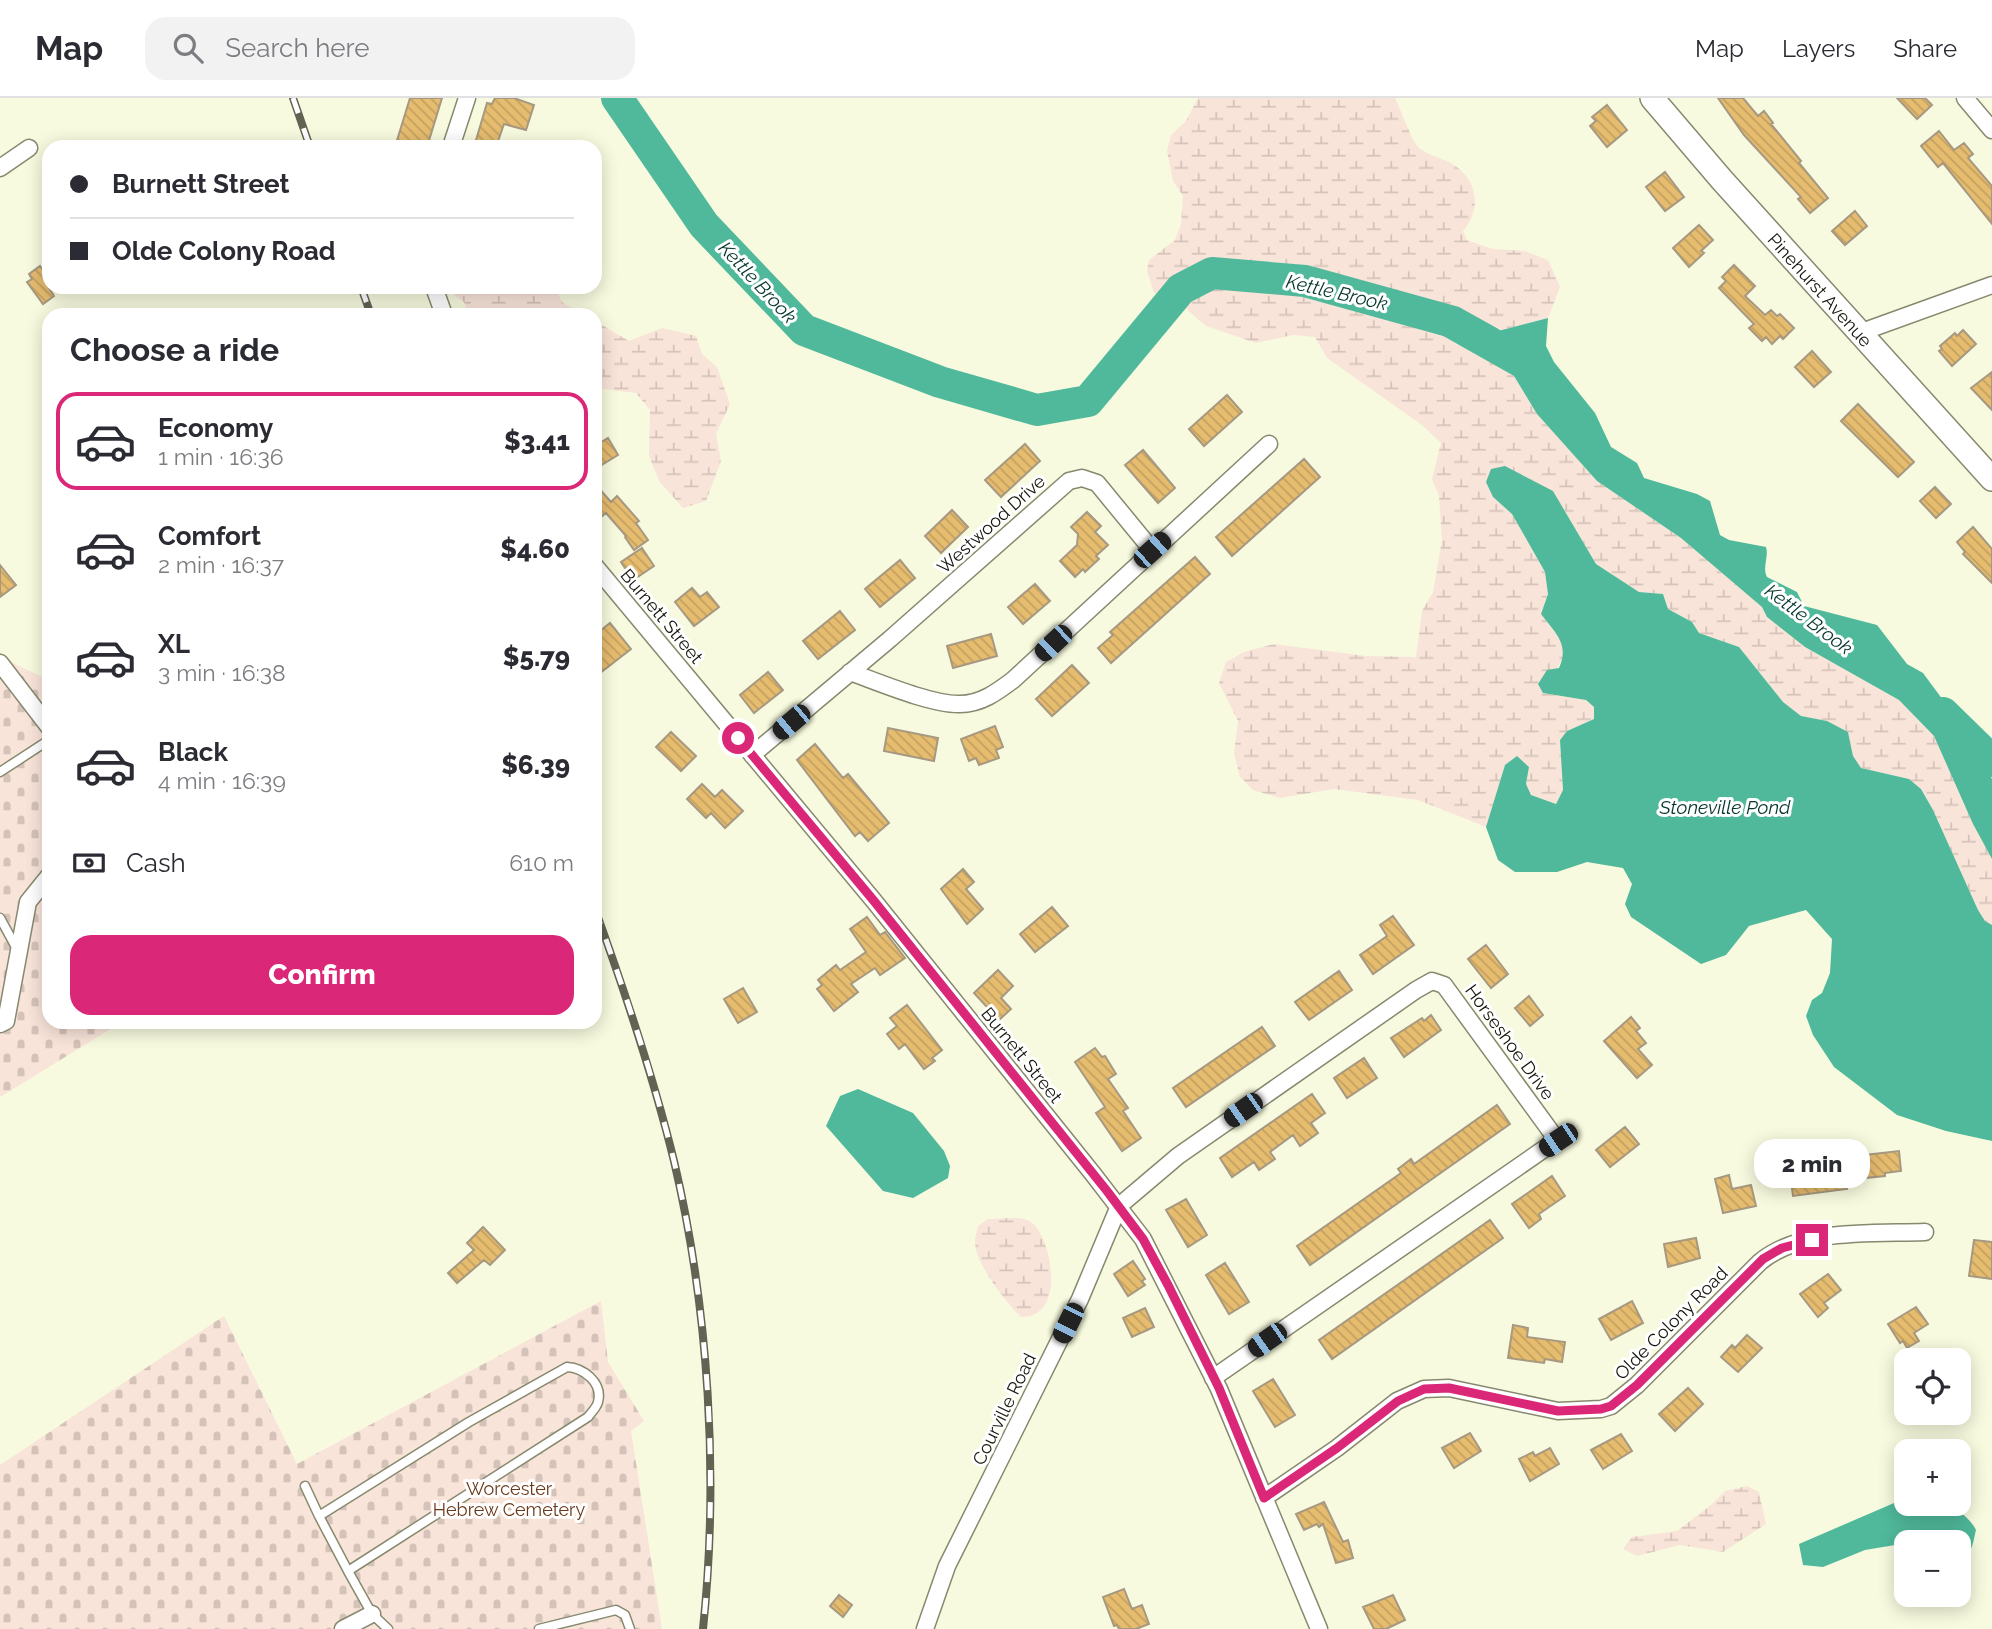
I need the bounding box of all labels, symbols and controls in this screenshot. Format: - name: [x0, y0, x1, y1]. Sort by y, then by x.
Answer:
- search box: [145, 17, 635, 80]
- text: Map: [35, 29, 103, 68]
- icon: search: [169, 29, 207, 67]
- text: Search here: [225, 33, 370, 63]
- text: Map: [1695, 34, 1744, 63]
- text: Layers: [1782, 34, 1855, 63]
- text: Share: [1893, 34, 1957, 63]
- text: Burnett Street: [112, 169, 290, 199]
- street label: Pinehurst Avenue: [1763, 229, 1877, 351]
- text: Olde Colony Road: [112, 236, 336, 266]
- water label: Kettle Brook: [715, 237, 801, 327]
- water label: Kettle Brook: [1284, 270, 1390, 314]
- text: Choose a ride: [70, 331, 279, 368]
- icon: car: [74, 410, 137, 473]
- text: Economy: [158, 413, 273, 443]
- text: $3.41: [504, 426, 570, 456]
- text: 1 min · 16:36: [158, 443, 284, 470]
- street label: Westwood Drive: [933, 470, 1049, 578]
- icon: car: [74, 518, 137, 581]
- text: Comfort: [158, 521, 261, 551]
- car: [1130, 528, 1175, 572]
- text: $4.60: [500, 534, 570, 564]
- text: 2 min · 16:37: [158, 551, 284, 578]
- street label: Burnett Street: [617, 565, 707, 667]
- water label: Kettle Brook: [1761, 579, 1857, 659]
- car: [1031, 621, 1076, 665]
- icon: car: [74, 626, 137, 689]
- text: XL: [158, 629, 190, 659]
- text: $5.79: [503, 642, 570, 672]
- text: 3 min · 16:38: [158, 659, 286, 686]
- car: [769, 700, 814, 744]
- route start: [722, 722, 754, 754]
- icon: car: [74, 734, 137, 797]
- text: Black: [158, 737, 228, 767]
- text: $6.39: [501, 750, 570, 780]
- text: 4 min · 16:39: [158, 767, 286, 794]
- water label: Stoneville Pond: [1659, 796, 1791, 818]
- icon: cash: [70, 844, 108, 882]
- text: Cash: [126, 848, 186, 878]
- text: 610 m: [509, 849, 574, 876]
- button: Confirm: [70, 935, 574, 1015]
- street label: Horseshoe Drive: [1461, 980, 1559, 1104]
- street label: Burnett Street: [977, 1003, 1067, 1107]
- car: [1220, 1089, 1267, 1131]
- car: [1535, 1120, 1582, 1160]
- callout: 2 min: [1754, 1138, 1870, 1188]
- text: 2 min: [1782, 1150, 1842, 1177]
- route end: [1796, 1224, 1828, 1256]
- street label: Olde Colony Road: [1610, 1262, 1732, 1384]
- car: [1050, 1300, 1087, 1346]
- car: [1244, 1319, 1291, 1361]
- map controls: [1894, 1348, 1971, 1607]
- button: locate: [1894, 1348, 1971, 1425]
- street label: Courville Road: [968, 1350, 1040, 1468]
- button: +: [1894, 1439, 1971, 1516]
- park label: Worcester Hebrew Cemetery: [433, 1478, 585, 1520]
- button: −: [1894, 1530, 1971, 1607]

